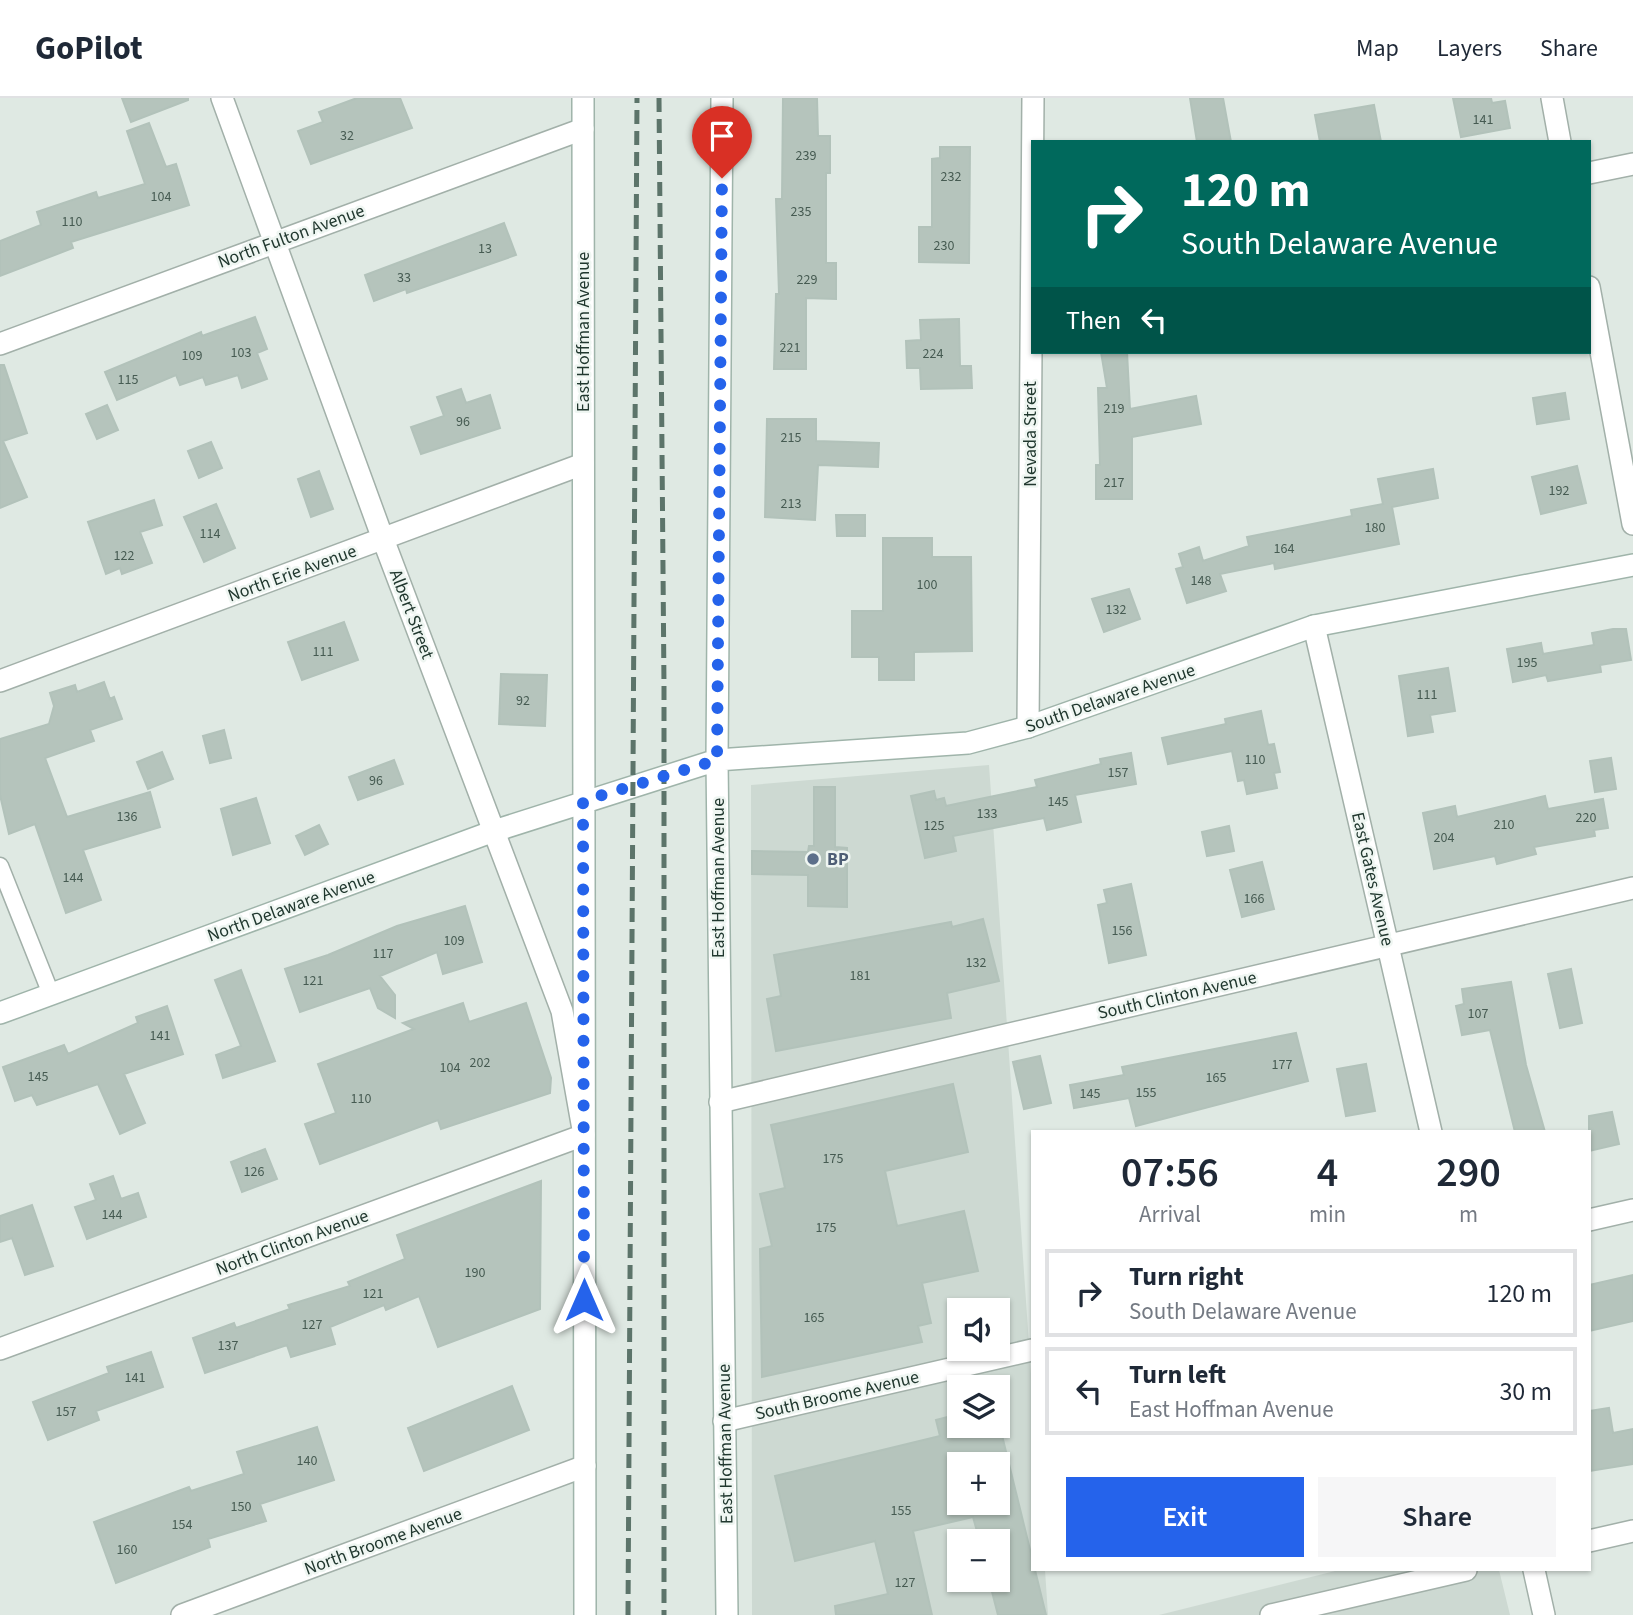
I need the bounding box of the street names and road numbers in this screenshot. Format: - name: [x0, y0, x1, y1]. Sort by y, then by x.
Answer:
- street label: North Fulton Avenue: [214, 198, 368, 275]
- street label: East Hoffman Avenue: [571, 252, 596, 412]
- street label: Nevada Street: [1018, 381, 1043, 487]
- street label: North Erie Avenue: [224, 539, 360, 608]
- street label: Albert Street: [383, 566, 440, 663]
- street label: South Delaware Avenue: [1022, 658, 1199, 739]
- street label: East Hoffman Avenue: [706, 798, 731, 958]
- street label: East Gates Avenue: [1345, 810, 1400, 949]
- street label: North Delaware Avenue: [204, 864, 379, 948]
- street label: South Clinton Avenue: [1095, 965, 1259, 1026]
- street label: North Clinton Avenue: [212, 1203, 372, 1282]
- street label: East Hoffman Avenue: [712, 1364, 739, 1524]
- street label: South Broome Avenue: [753, 1364, 922, 1427]
- street label: North Broome Avenue: [301, 1501, 466, 1582]

